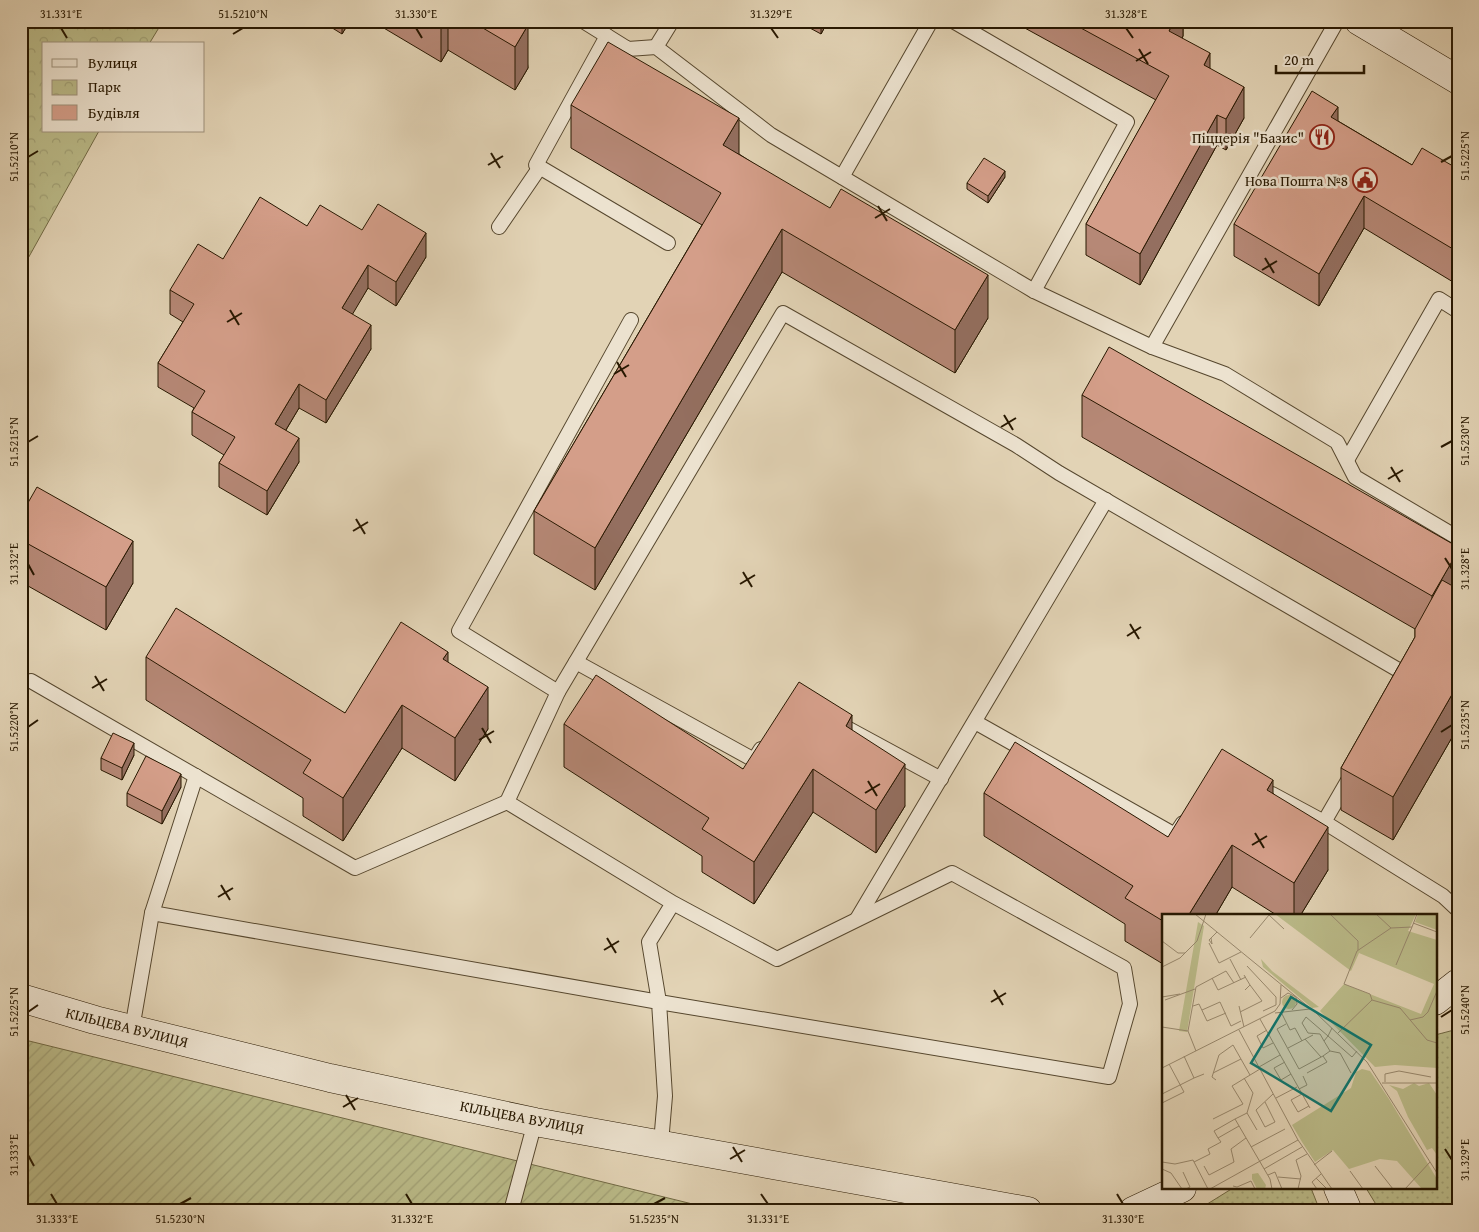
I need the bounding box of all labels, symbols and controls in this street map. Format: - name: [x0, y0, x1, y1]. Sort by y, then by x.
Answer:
- text: 31.331°E: [40, 5, 82, 22]
- text: 51.5210°N: [218, 5, 268, 22]
- text: 31.330°E: [395, 5, 437, 22]
- text: 31.329°E: [750, 5, 792, 22]
- text: 31.328°E: [1105, 5, 1147, 22]
- legend: [42, 42, 205, 132]
- scale bar: [1276, 42, 1364, 74]
- text: 20 m: [1284, 49, 1315, 70]
- text: Вулиця: [88, 52, 138, 73]
- text: Парк: [88, 76, 121, 97]
- text: Будівля: [88, 102, 140, 123]
- restaurant icon: Піццерія "Базис": [1309, 124, 1335, 150]
- place label: Піццерія "Базис": [1192, 127, 1304, 148]
- text: 51.5225°N: [1456, 131, 1473, 181]
- text: 51.5210°N: [5, 132, 22, 182]
- public building icon: Нова Пошта №8: [1352, 167, 1378, 193]
- place label: Нова Пошта №8: [1245, 170, 1348, 191]
- text: 51.5230°N: [1456, 416, 1473, 466]
- text: 51.5215°N: [5, 417, 22, 467]
- text: 31.332°E: [5, 543, 22, 585]
- text: 31.328°E: [1456, 548, 1473, 590]
- text: 51.5235°N: [1456, 700, 1473, 750]
- text: 51.5220°N: [5, 702, 22, 752]
- inset map: [1162, 914, 1436, 1190]
- text: 51.5240°N: [1456, 985, 1473, 1035]
- text: 51.5225°N: [5, 987, 22, 1037]
- street label: КІЛЬЦЕВА ВУЛИЦЯ: [64, 1002, 191, 1052]
- street label: КІЛЬЦЕВА ВУЛИЦЯ: [458, 1095, 586, 1139]
- text: 31.333°E: [5, 1134, 22, 1176]
- text: 31.329°E: [1456, 1139, 1473, 1181]
- text: 31.333°E: [36, 1210, 78, 1227]
- text: 51.5230°N: [155, 1210, 205, 1227]
- text: 31.332°E: [391, 1210, 433, 1227]
- text: 51.5235°N: [629, 1210, 679, 1227]
- text: 31.331°E: [747, 1210, 789, 1227]
- text: 31.330°E: [1102, 1210, 1144, 1227]

